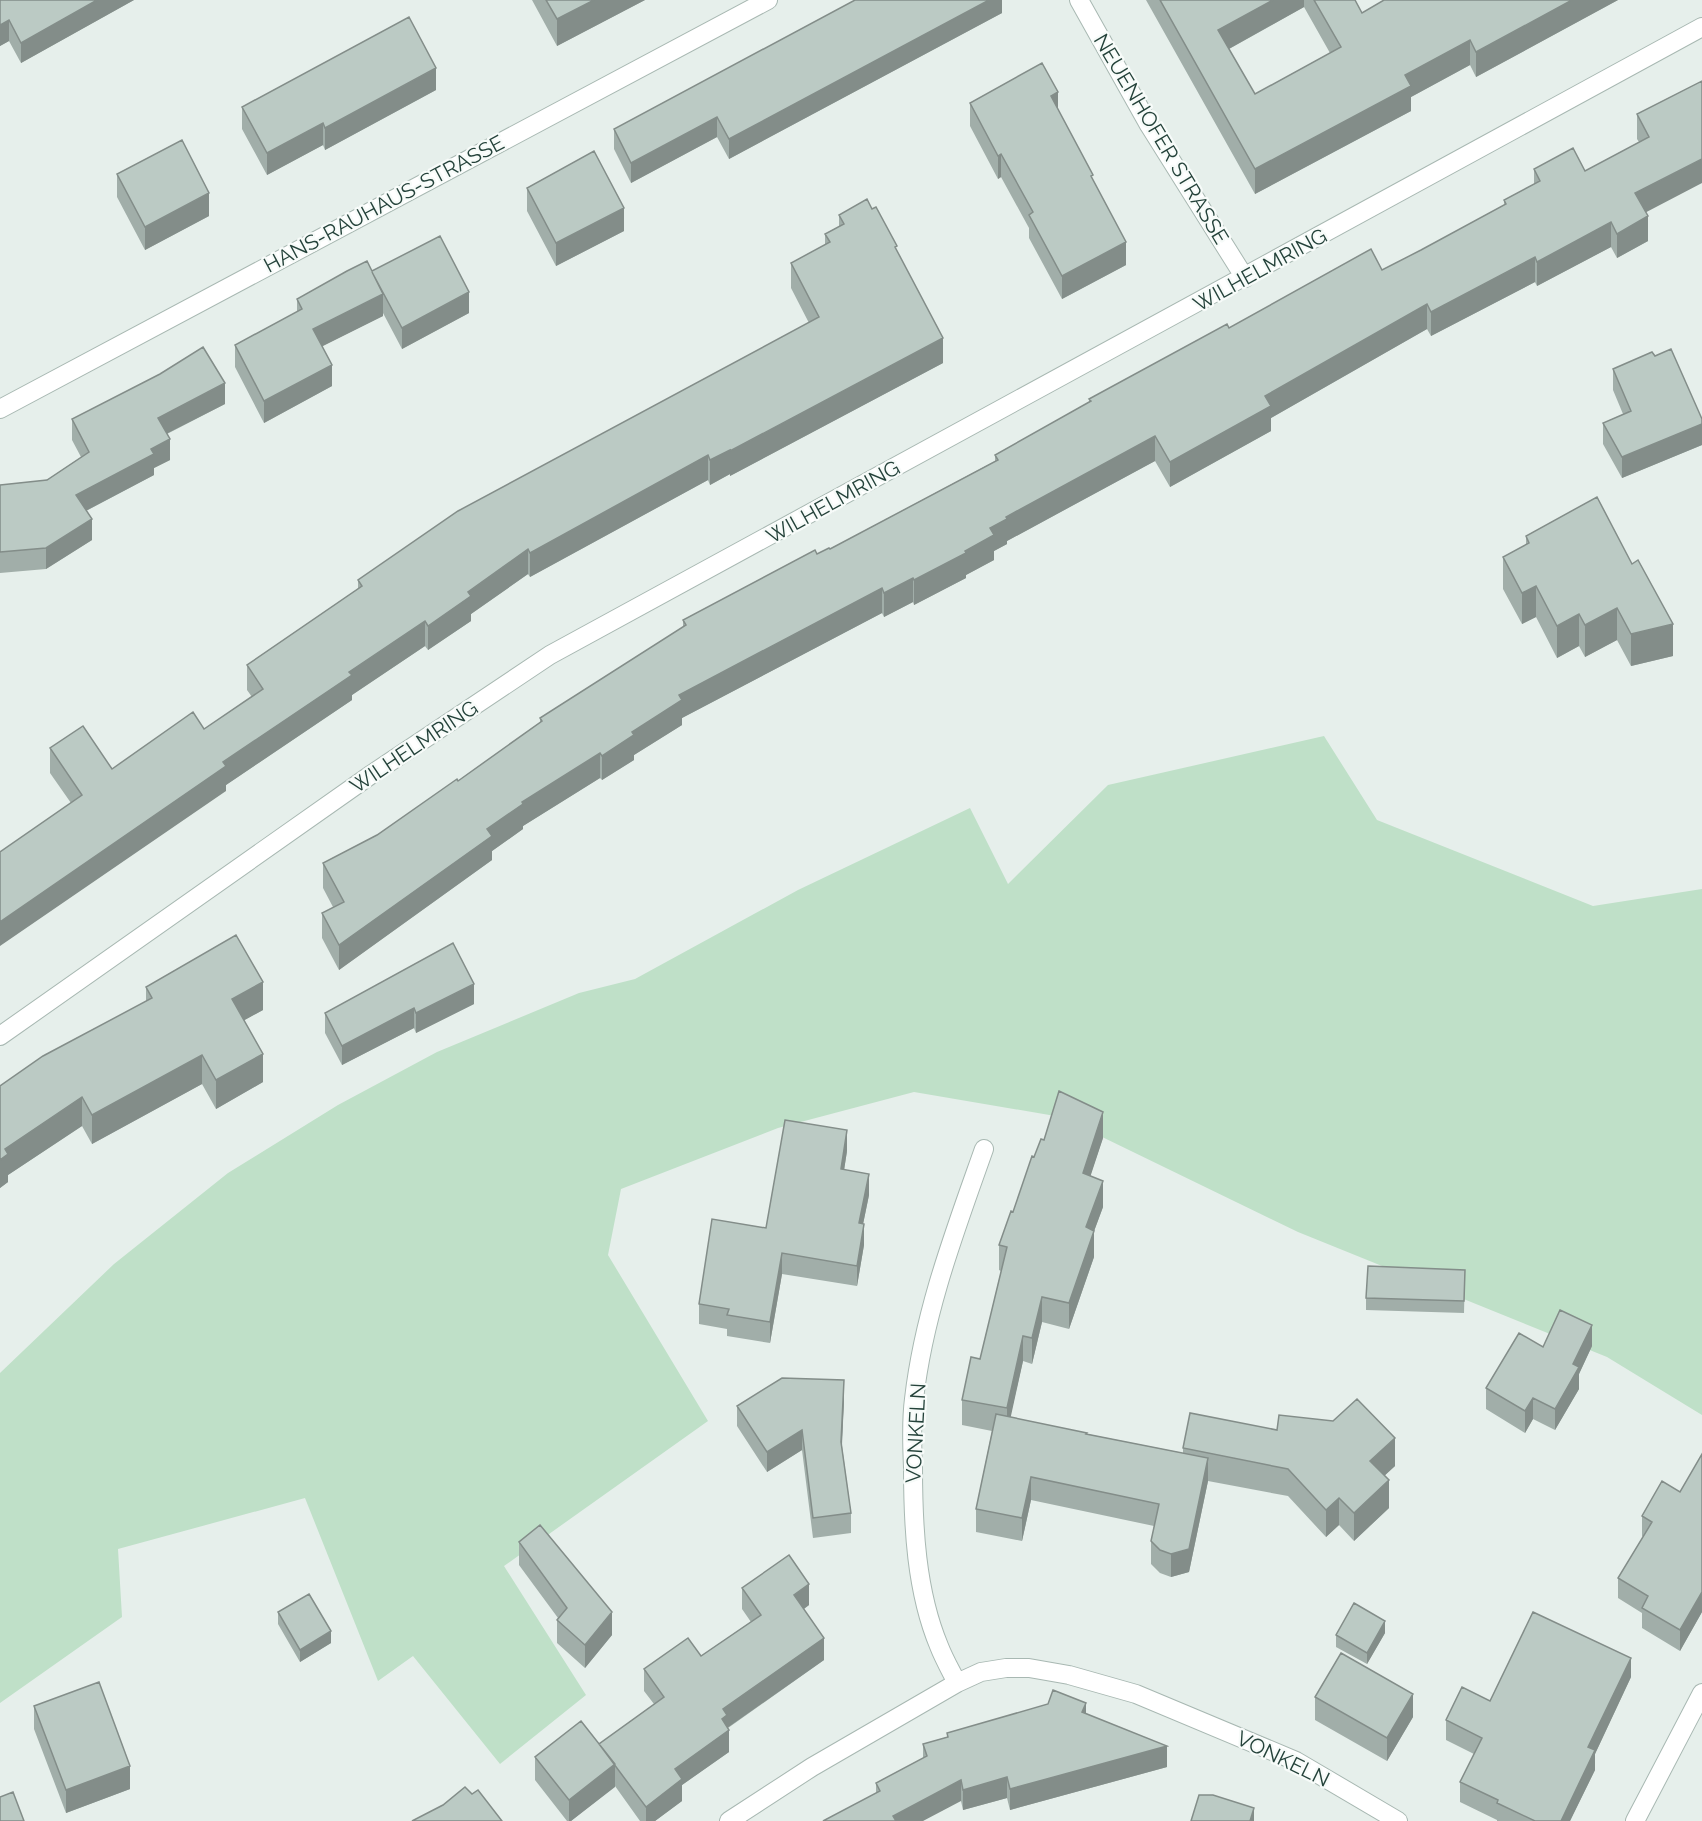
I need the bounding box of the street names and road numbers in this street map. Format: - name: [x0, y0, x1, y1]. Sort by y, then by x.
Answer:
- street label: NEUENHOFER STRASSE: [1089, 29, 1234, 248]
- street label: HANS-RAUHAUS-STRASSE: [259, 129, 508, 278]
- street label: WILHELMRING: [1189, 223, 1331, 317]
- street label: WILHELMRING: [762, 455, 904, 549]
- street label: WILHELMRING: [345, 695, 482, 798]
- street label: VONKELN: [900, 1382, 931, 1484]
- street label: VONKELN: [1233, 1725, 1334, 1792]

